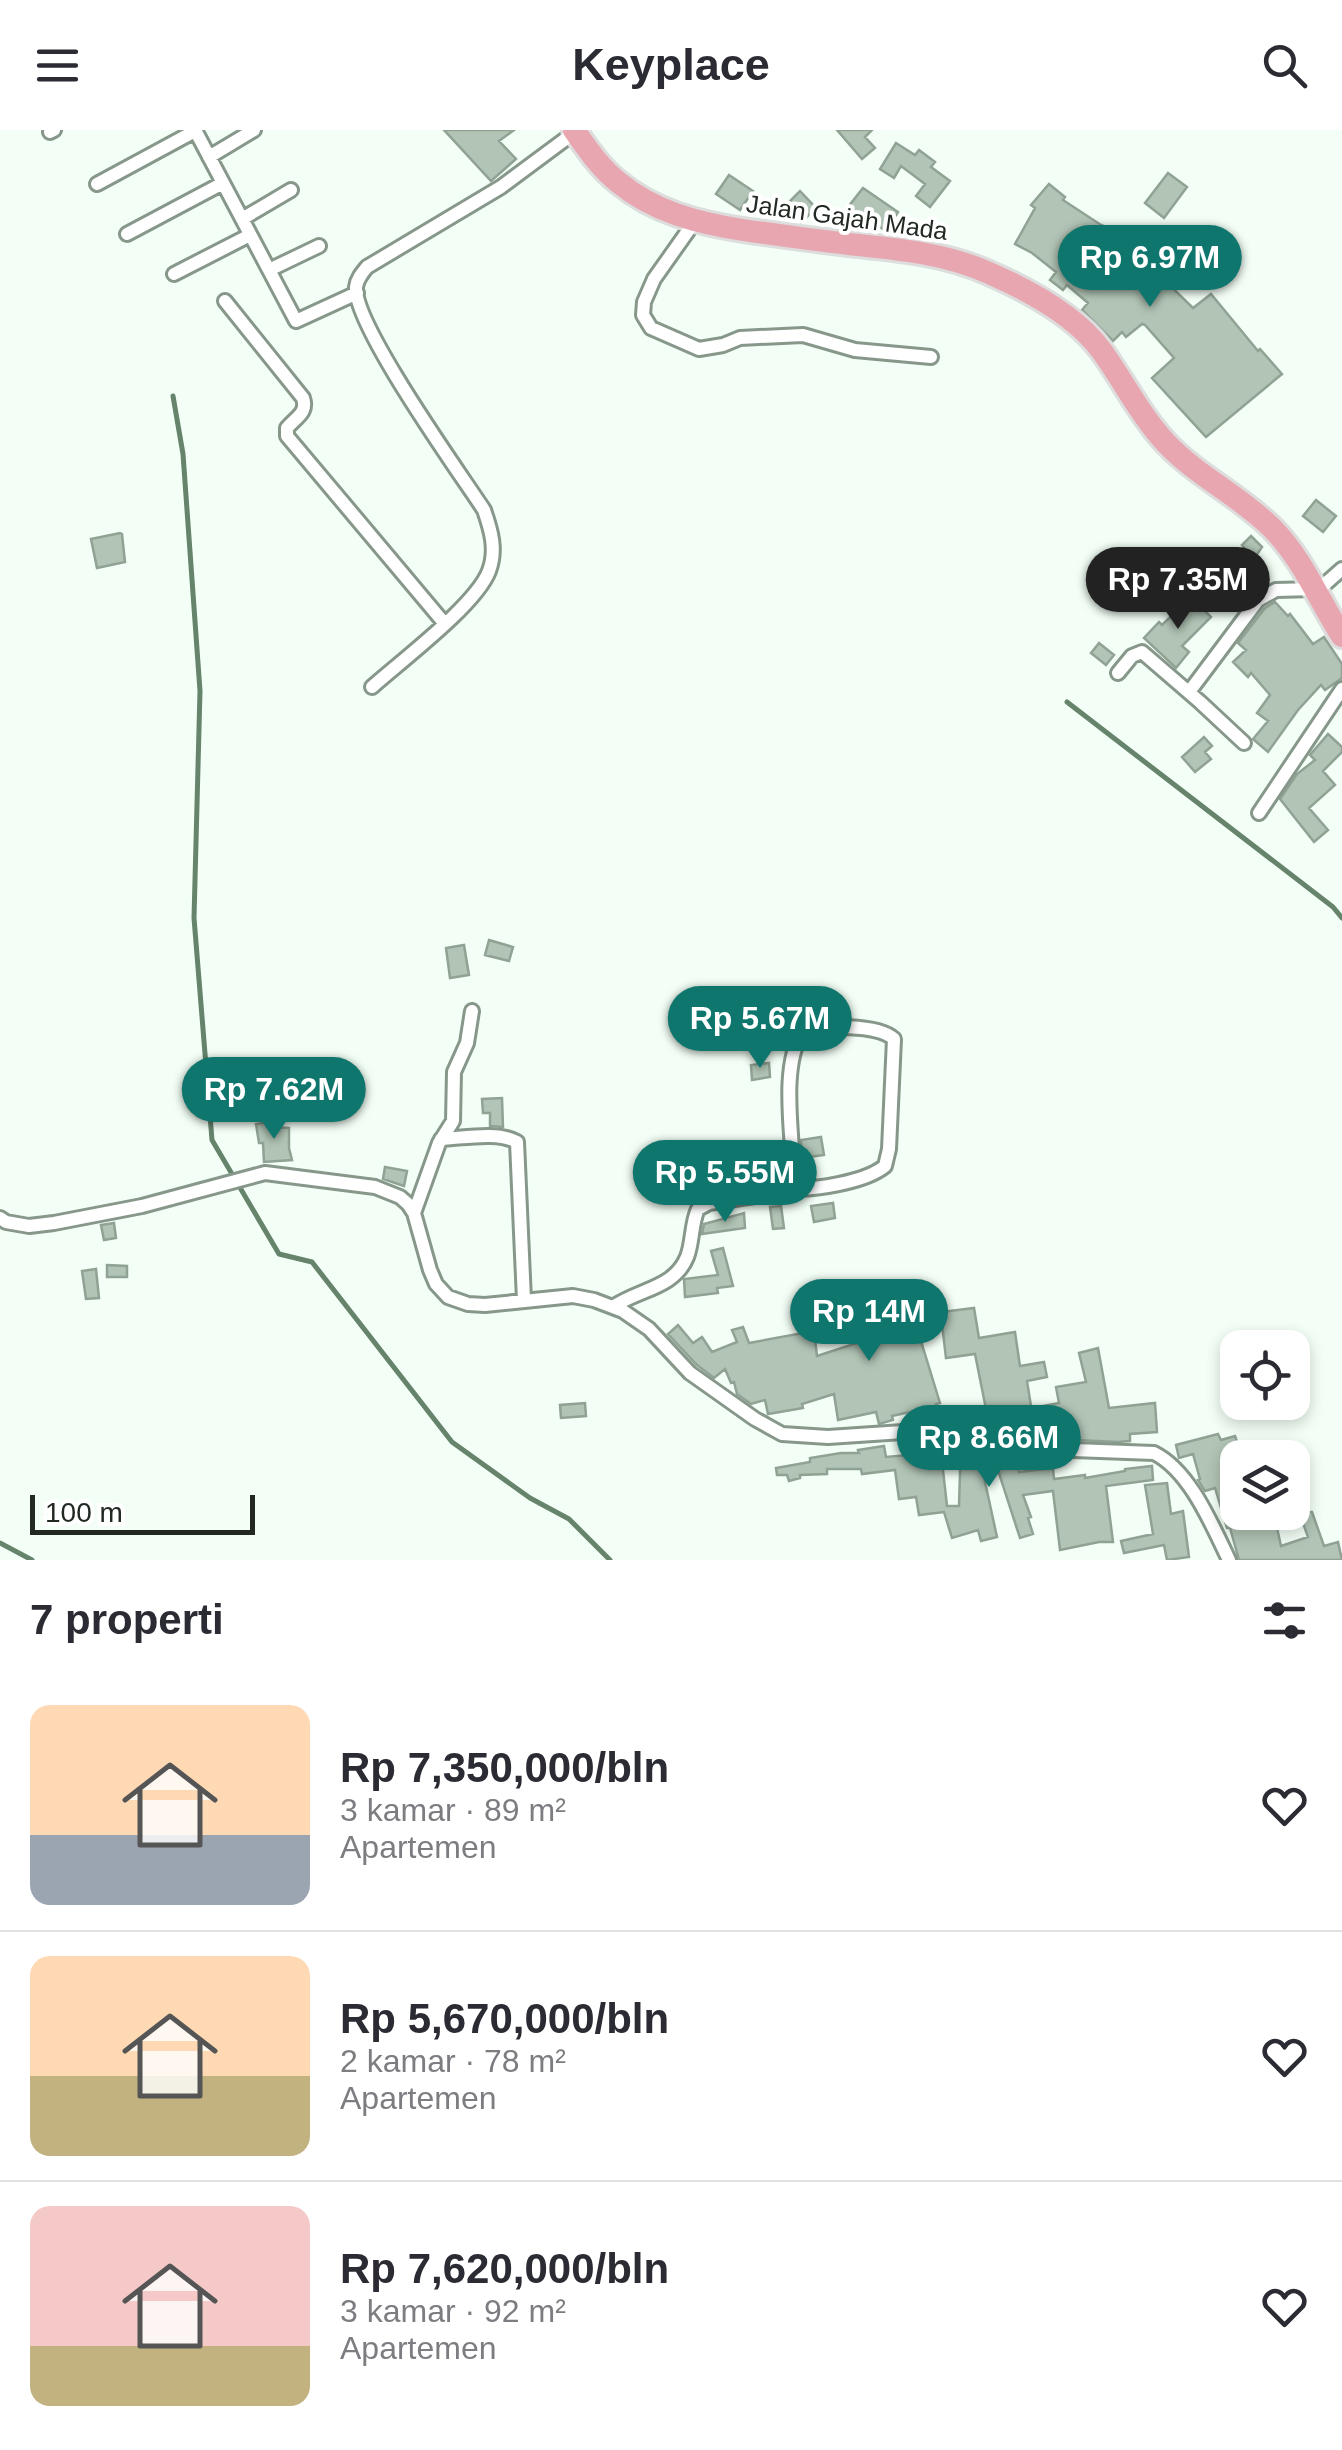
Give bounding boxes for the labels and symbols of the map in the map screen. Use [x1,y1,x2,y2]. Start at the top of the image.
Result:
street label: Jalan Gajah Mada [745,189,950,245]
pin: Rp 6.97M [1047,225,1253,310]
pin: Rp 7.35M [1075,547,1281,632]
pin: Rp 5.67M [657,986,863,1071]
pin: Rp 7.62M [171,1057,377,1142]
pin: Rp 5.55M [622,1140,828,1225]
pin: Rp 14M [788,1279,950,1364]
pin: Rp 8.66M [886,1405,1092,1490]
scale bar [30,1490,255,1534]

